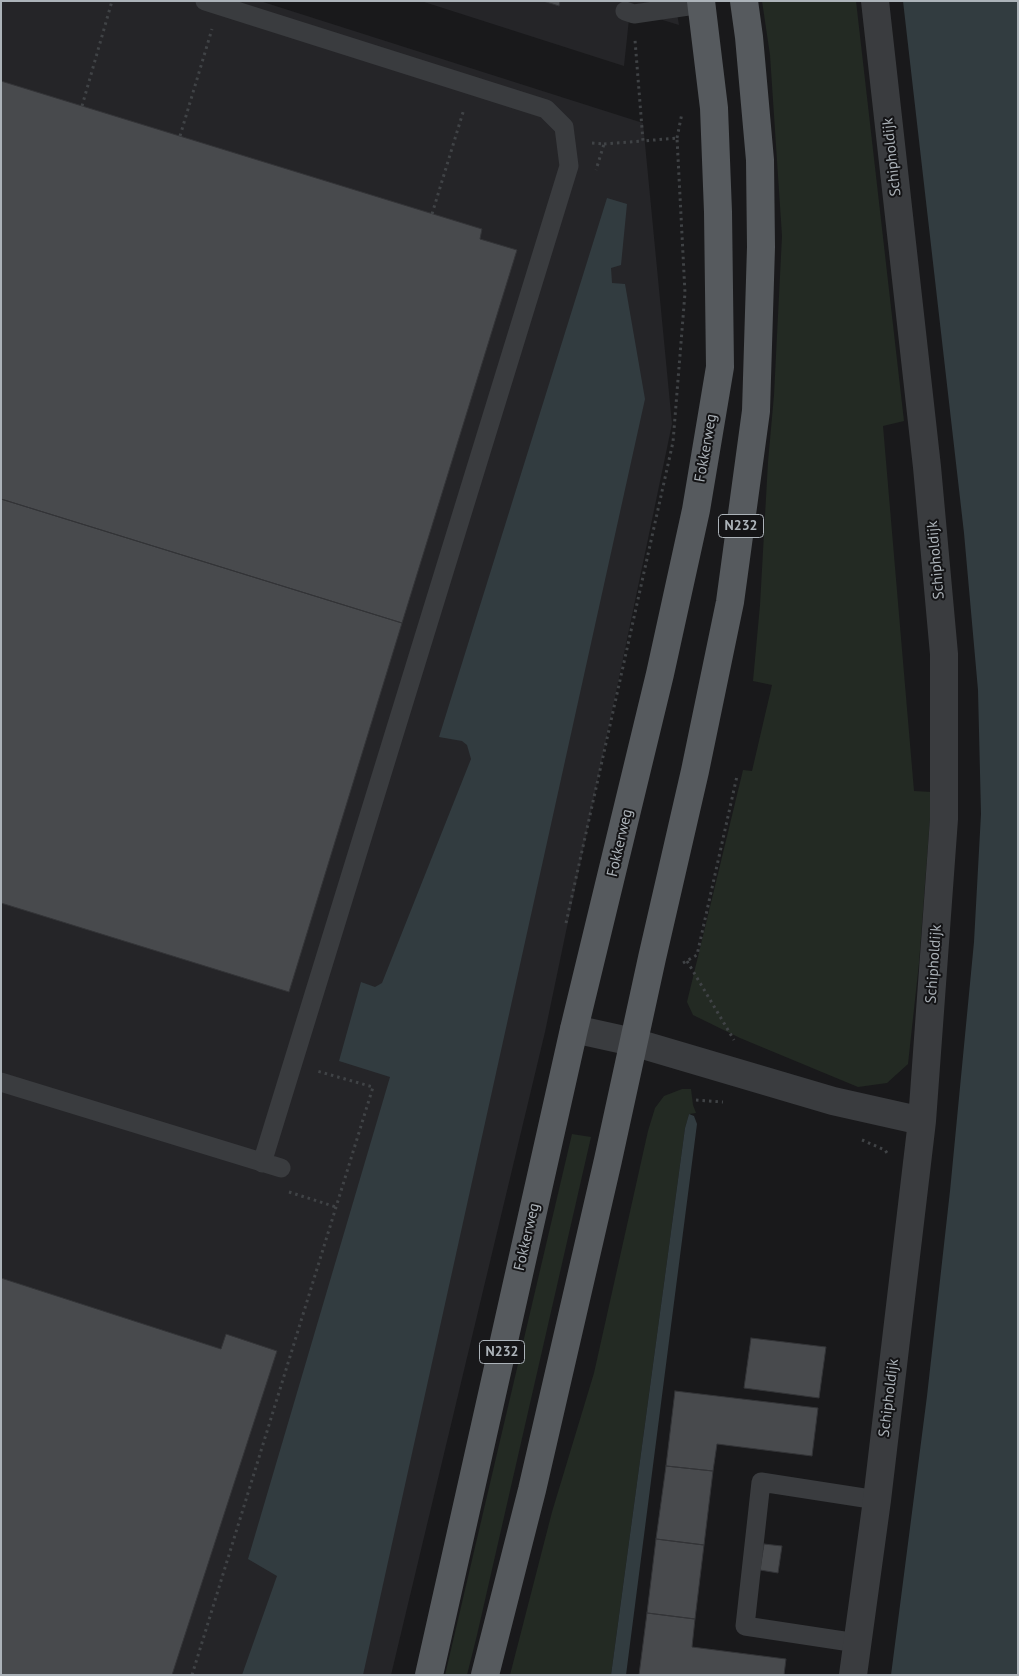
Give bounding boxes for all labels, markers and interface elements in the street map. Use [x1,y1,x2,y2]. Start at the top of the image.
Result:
street label: Schipholdijk [879,117,905,197]
street label: Fokkerweg [691,412,721,484]
road number: N232 [718,514,764,538]
street label: Schipholdijk [924,520,948,600]
street label: Fokkerweg [603,807,637,879]
street label: Schipholdijk [922,924,946,1004]
street label: Fokkerweg [510,1201,544,1273]
road number: N232 [480,1340,524,1364]
street label: Schipholdijk [875,1358,903,1438]

